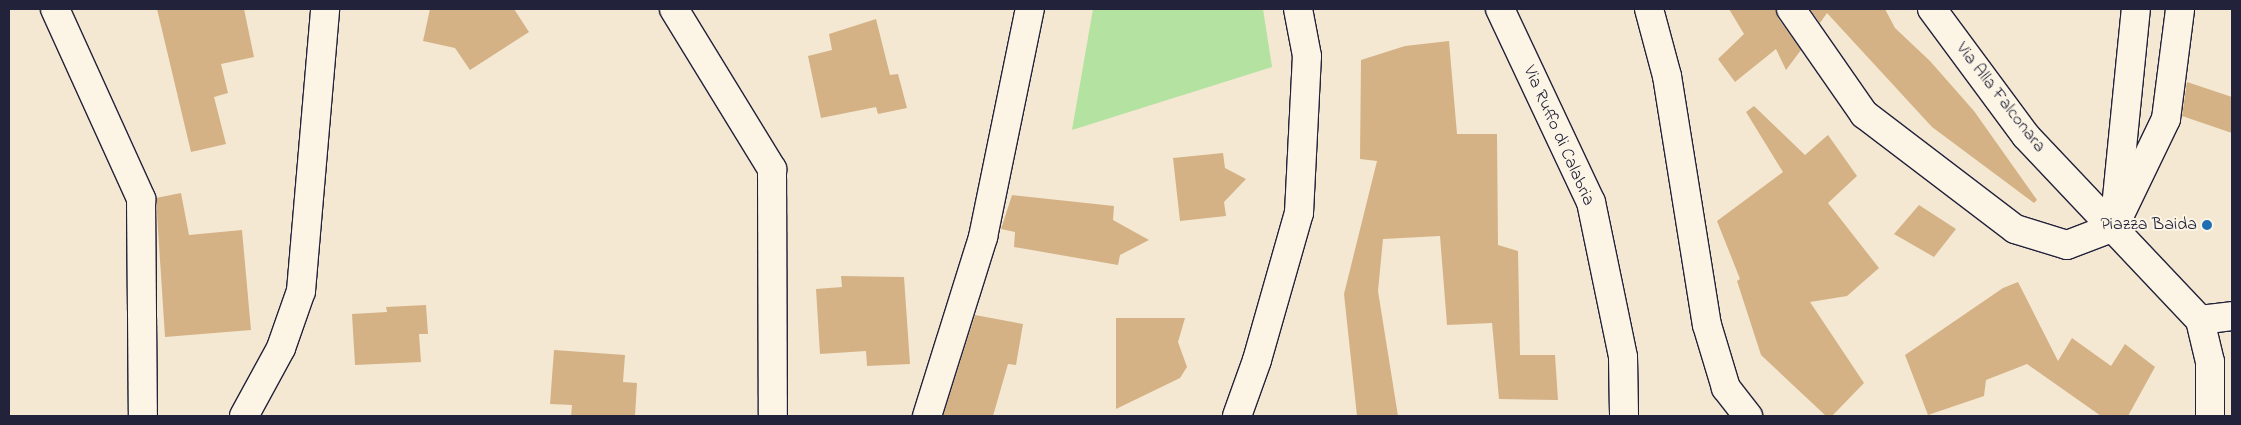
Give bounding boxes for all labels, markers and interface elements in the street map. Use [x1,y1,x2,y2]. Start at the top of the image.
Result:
street label: Via Alla Falconara [1950,39,2050,157]
street label: Via Ruffo di Calabria [1517,63,1599,209]
place label: Piazza Baida [2100,214,2197,236]
marker: Piazza Baida [2201,219,2213,231]

